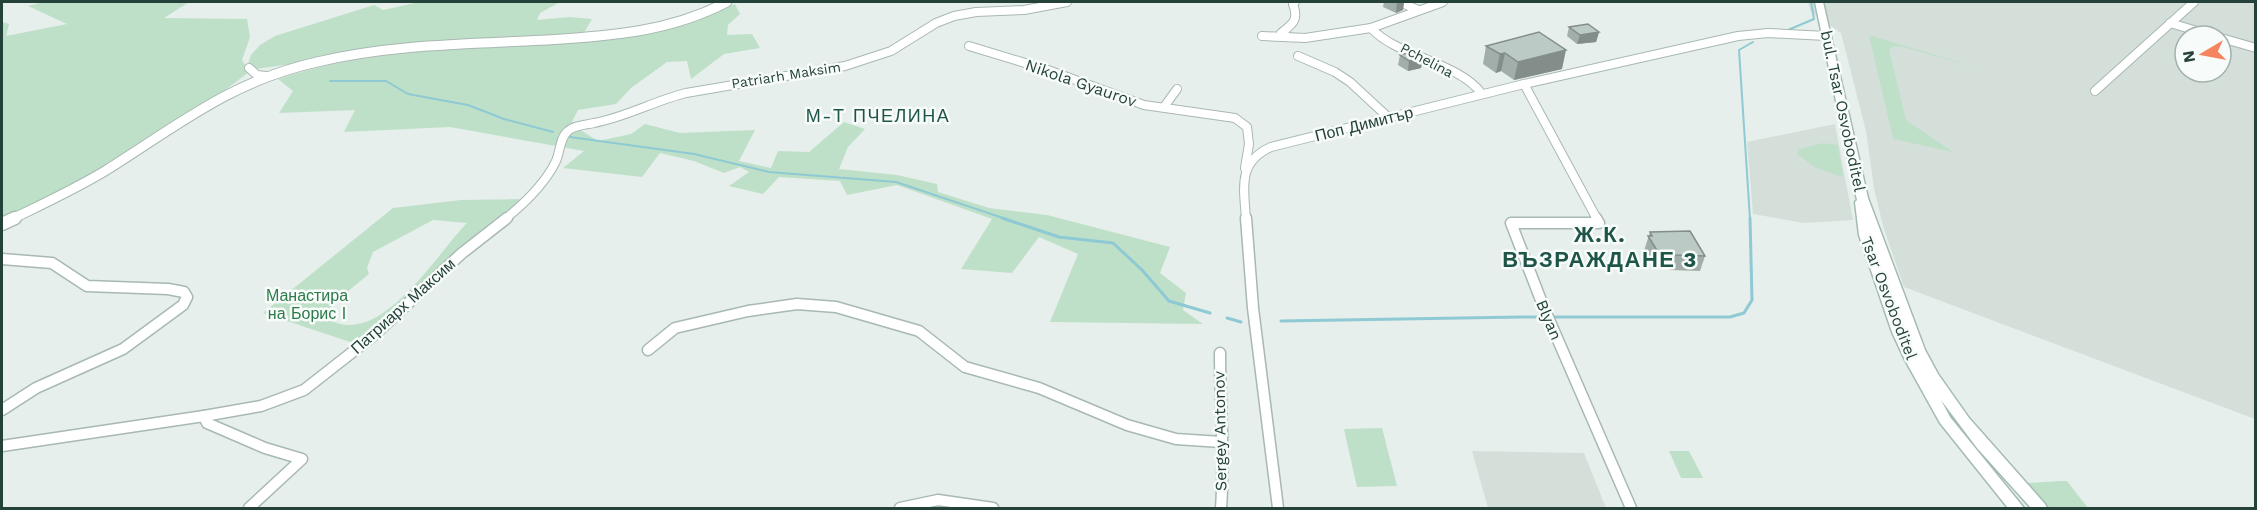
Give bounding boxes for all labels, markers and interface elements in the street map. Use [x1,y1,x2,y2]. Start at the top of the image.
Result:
north arrow [2173,24,2233,84]
street label: bul. Tsar Osvoboditel [1817,29,1869,193]
street label: Pchelina [1398,39,1456,81]
text: N [2178,49,2199,64]
street label: Nikola Gyaurov [1023,55,1140,111]
street label: Patriarh Maksim [730,58,842,92]
street label: Поп Димитър [1313,103,1415,145]
district label: М-Т ПЧЕЛИНА [806,105,950,126]
district label: Ж.К. ВЪЗРАЖДАНЕ 3 [1502,222,1698,272]
street label: Tsar Osvoboditel [1857,234,1921,362]
street label: Патриарх Максим [347,254,459,358]
park label: Манастира на Борис І [266,286,348,323]
street label: Blyan [1532,297,1566,343]
street label: Sergey Antonov [1209,370,1231,491]

